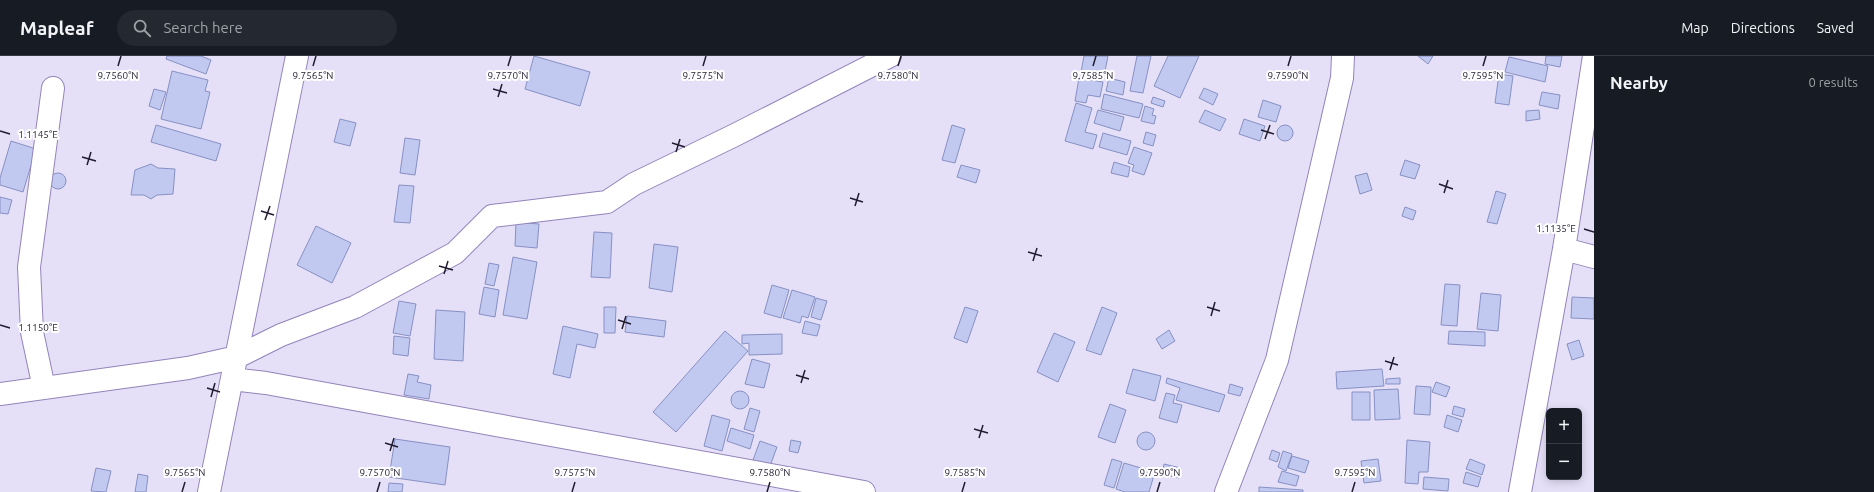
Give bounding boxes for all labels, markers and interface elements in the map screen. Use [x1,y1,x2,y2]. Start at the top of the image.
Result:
search box [117,10,397,46]
text: Mapleaf [20,17,93,39]
icon: search [131,17,153,39]
text: Search here [163,19,243,36]
text: Map [1681,20,1709,36]
text: Directions [1731,20,1795,36]
text: Saved [1817,20,1854,36]
text: 9.7560°N [97,70,139,81]
text: 9.7565°N [292,70,334,81]
text: 9.7570°N [487,70,529,81]
text: 9.7575°N [682,70,724,81]
text: 9.7580°N [877,70,919,81]
text: 9.7585°N [1072,70,1114,81]
text: 9.7590°N [1267,70,1309,81]
text: 9.7595°N [1462,70,1504,81]
text: Nearby [1610,73,1668,92]
text: 0 results [1808,75,1858,89]
text: 1.1145°E [18,129,58,140]
text: 1.1135°E [1536,223,1576,234]
text: 1.1150°E [18,322,58,333]
map controls [1546,408,1582,480]
button: + [1546,408,1582,444]
button: − [1546,444,1582,480]
text: 9.7565°N [164,467,206,478]
text: 9.7570°N [359,467,401,478]
text: 9.7575°N [554,467,596,478]
text: 9.7580°N [749,467,791,478]
text: 9.7585°N [944,467,986,478]
text: 9.7590°N [1139,467,1181,478]
text: 9.7595°N [1334,467,1376,478]

